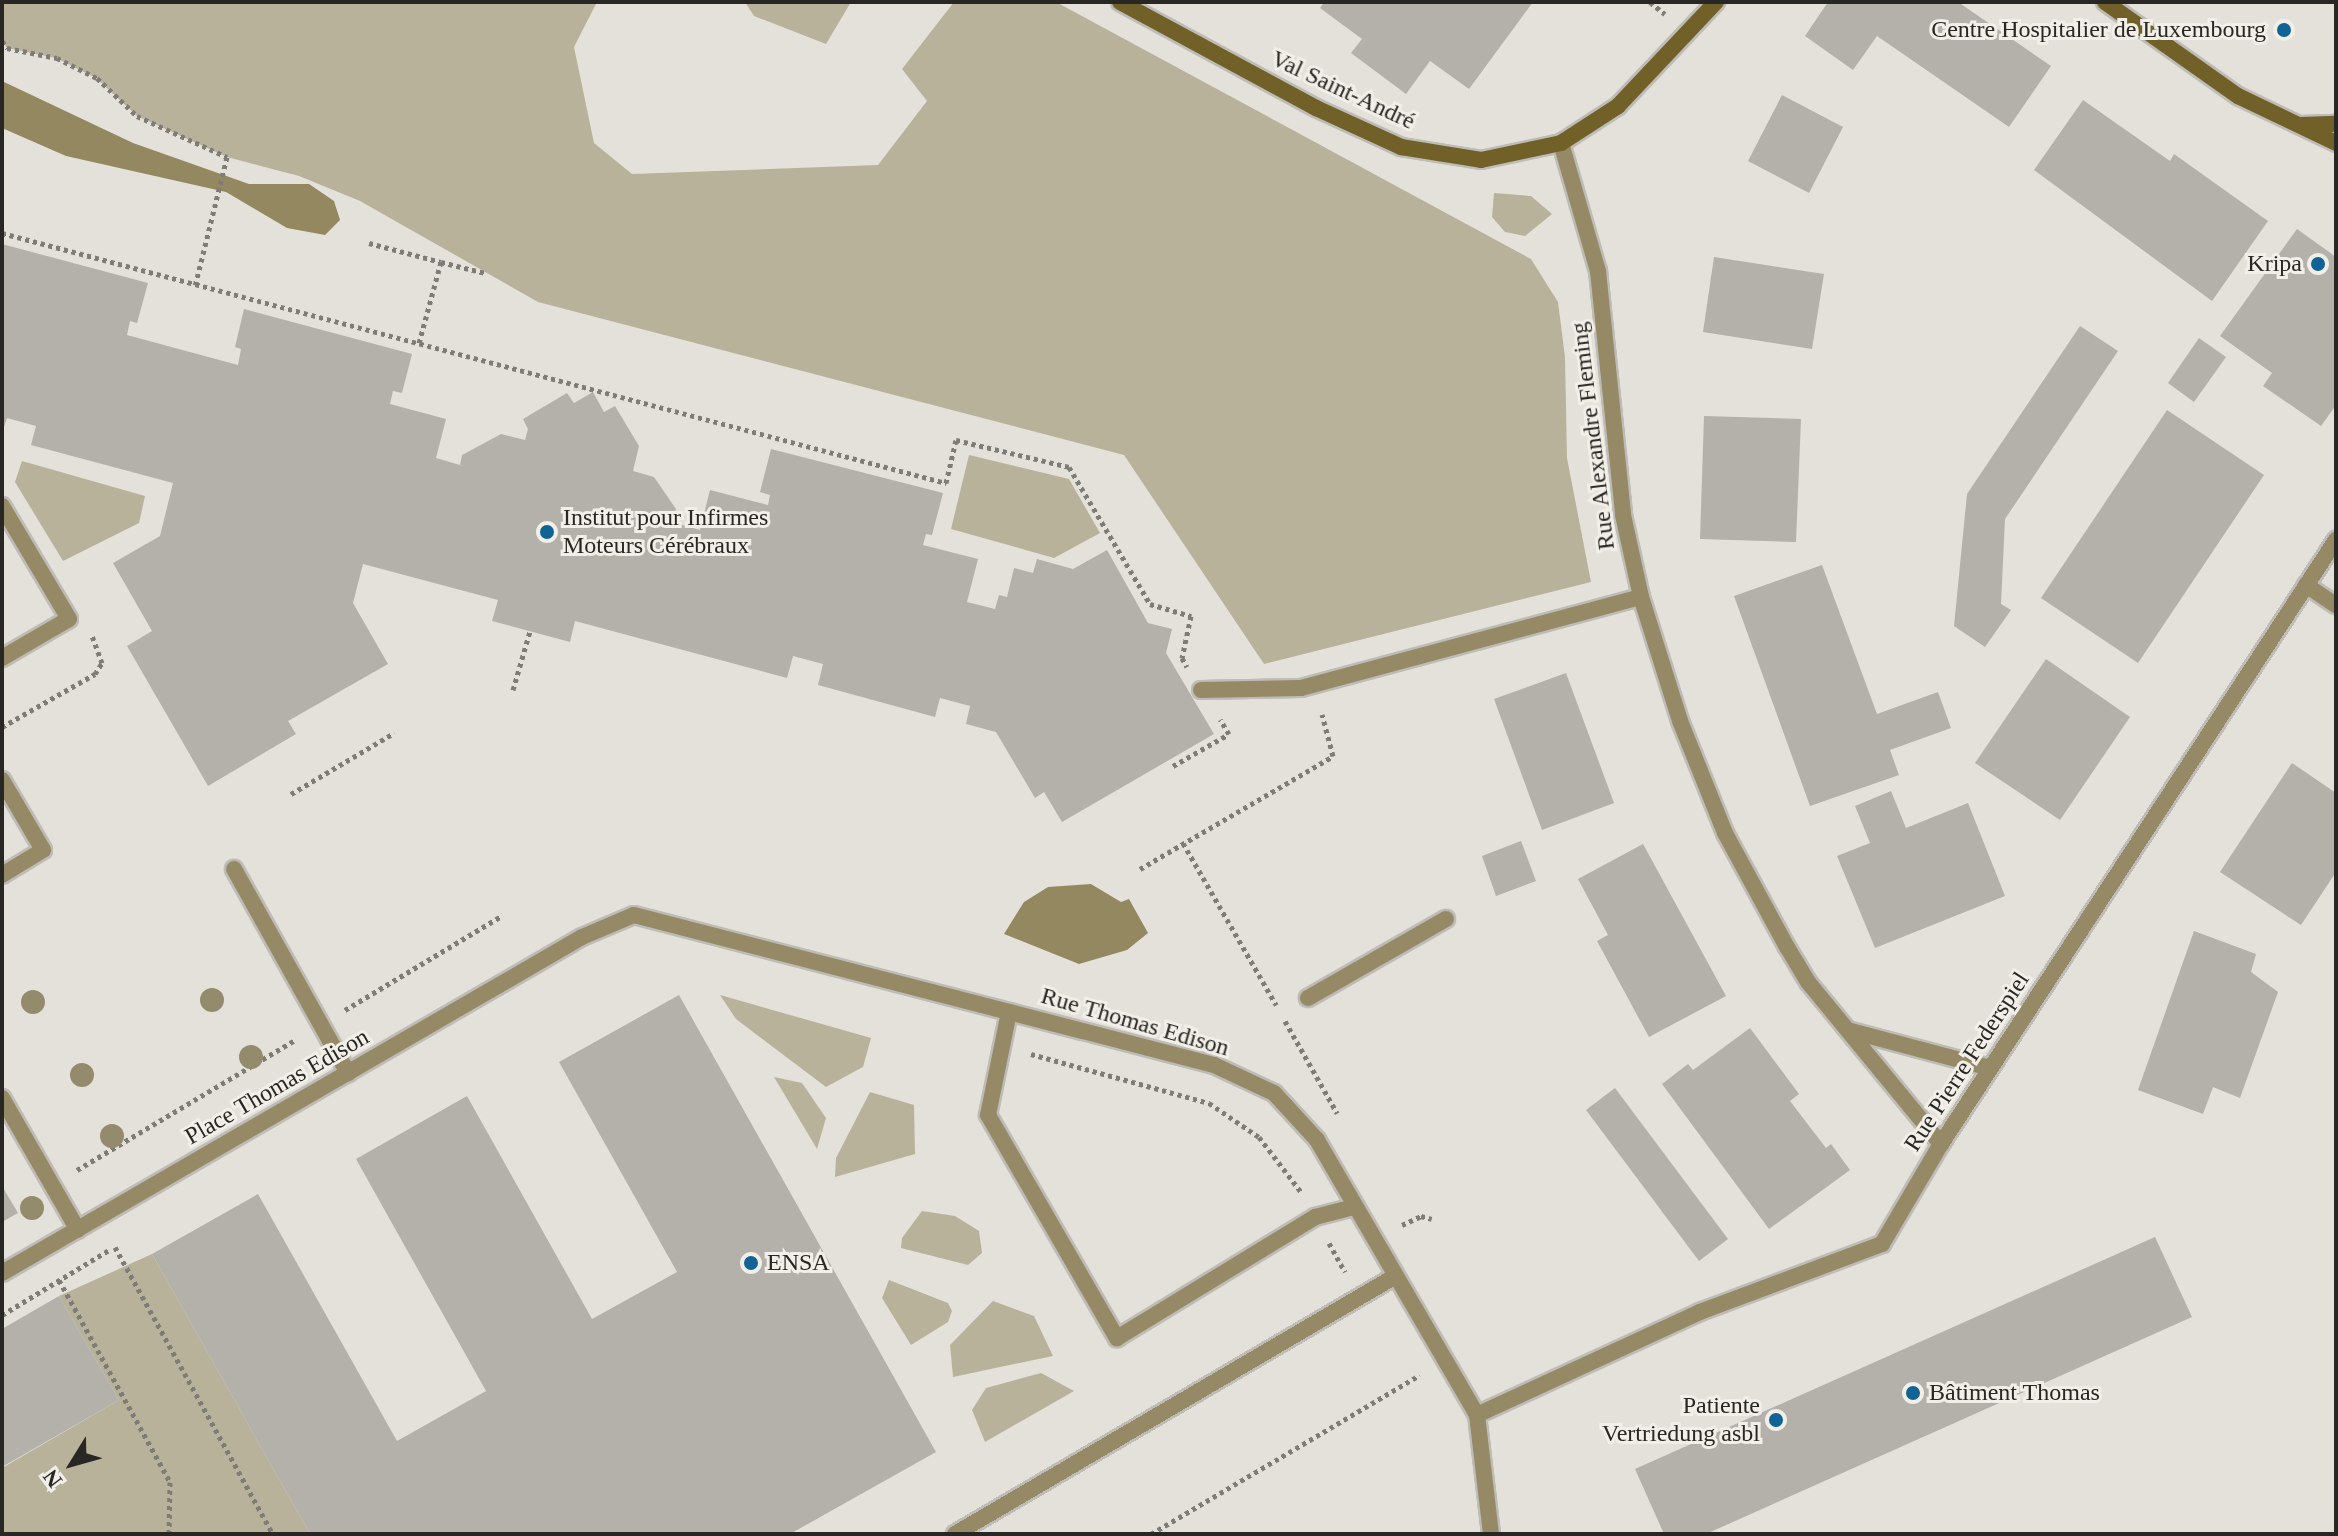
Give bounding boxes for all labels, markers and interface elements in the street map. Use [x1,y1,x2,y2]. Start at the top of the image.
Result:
place label: Centre Hospitalier de Luxembourg [1931,16,2266,44]
marker: Centre Hospitalier de Luxembourg [2273,19,2295,41]
street label: Val Saint-André [1267,44,1419,136]
place label: Kripa [2247,250,2302,278]
marker: Kripa [2309,255,2327,273]
street label: Rue Alexandre Fleming [1565,320,1621,552]
place label: Institut pour Infirmes Moteurs Cérébraux [563,504,768,560]
marker: Institut pour Infirmes Moteurs Cérébraux [538,523,556,541]
street label: Rue Pierre Federspiel [1898,967,2036,1157]
street label: Rue Thomas Edison [1037,981,1233,1063]
street label: Place Thomas Edison [180,1023,374,1151]
place label: ENSA [767,1249,830,1277]
marker: ENSA [742,1254,760,1272]
place label: Bâtiment Thomas [1929,1379,2100,1407]
marker: Bâtiment Thomas [1904,1384,1922,1402]
place label: Patiente Vertriedung asbl [1602,1392,1760,1448]
marker: Patiente Vertriedung asbl [1767,1411,1785,1429]
north arrow [32,1424,112,1504]
text: N [38,1465,67,1493]

